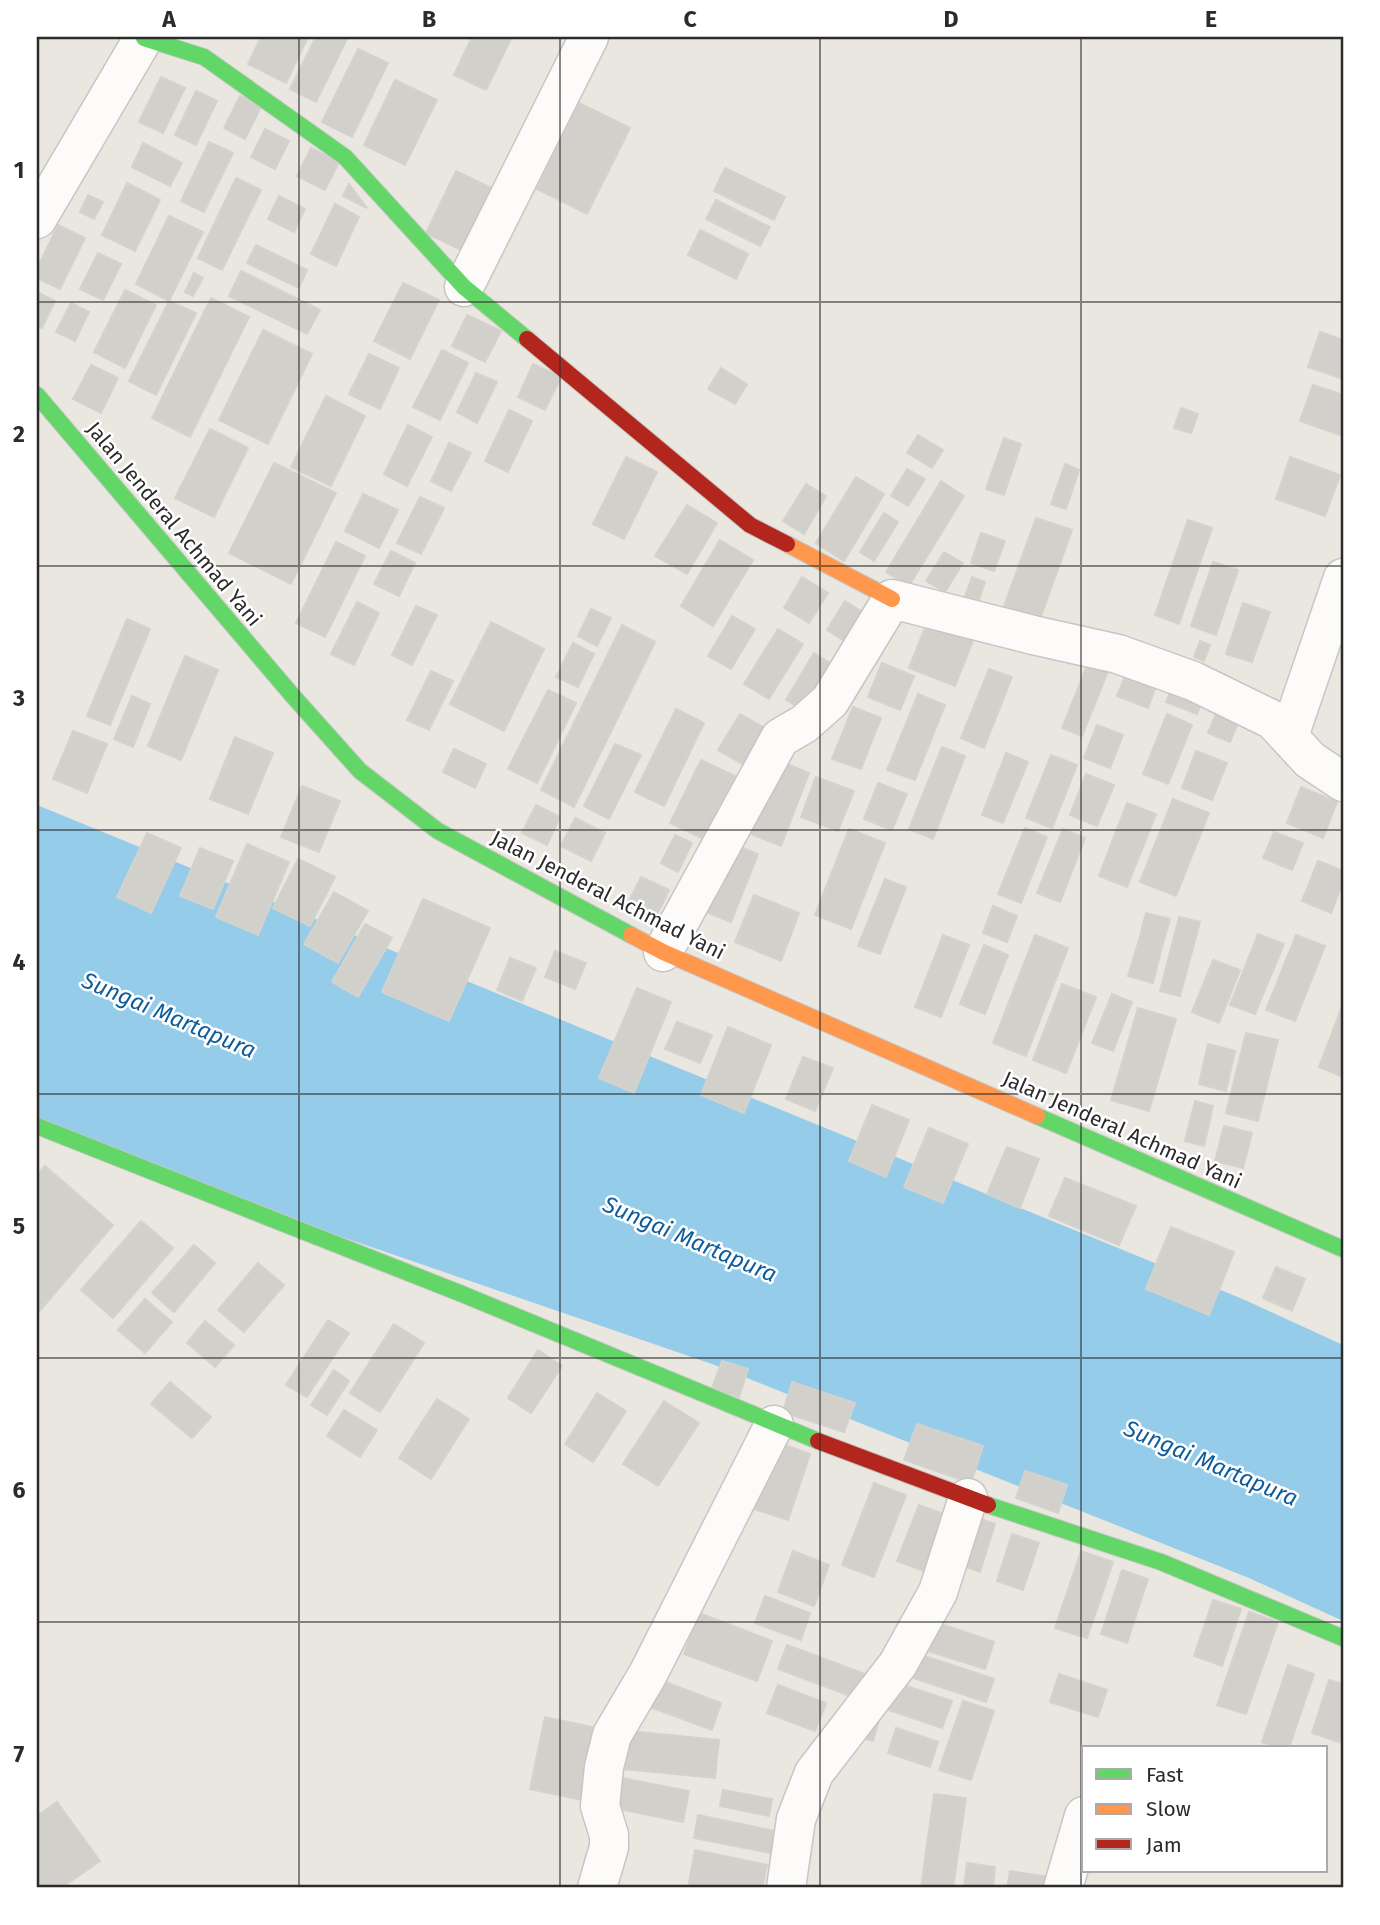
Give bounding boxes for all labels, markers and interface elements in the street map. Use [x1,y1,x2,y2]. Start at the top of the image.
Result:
text: A [161,5,176,33]
text: B [422,5,436,33]
text: C [683,5,697,33]
text: D [944,5,959,33]
text: E [1205,5,1217,33]
text: 1 [14,156,24,184]
street label: Jalan Jenderal Achmad Yani [81,416,267,632]
text: 2 [13,420,25,448]
text: 3 [12,684,25,712]
street label: Jalan Jenderal Achmad Yani [487,825,729,965]
text: 4 [13,948,26,976]
water label: Sungai Martapura [77,965,260,1064]
street label: Jalan Jenderal Achmad Yani [998,1065,1246,1195]
water label: Sungai Martapura [598,1189,781,1288]
text: 5 [13,1212,25,1240]
water label: Sungai Martapura [1119,1413,1302,1512]
text: 6 [13,1476,26,1504]
text: 7 [14,1740,25,1768]
legend [1082,1746,1328,1872]
text: Fast [1146,1762,1184,1788]
text: Slow [1146,1796,1191,1822]
text: Jam [1146,1832,1182,1858]

